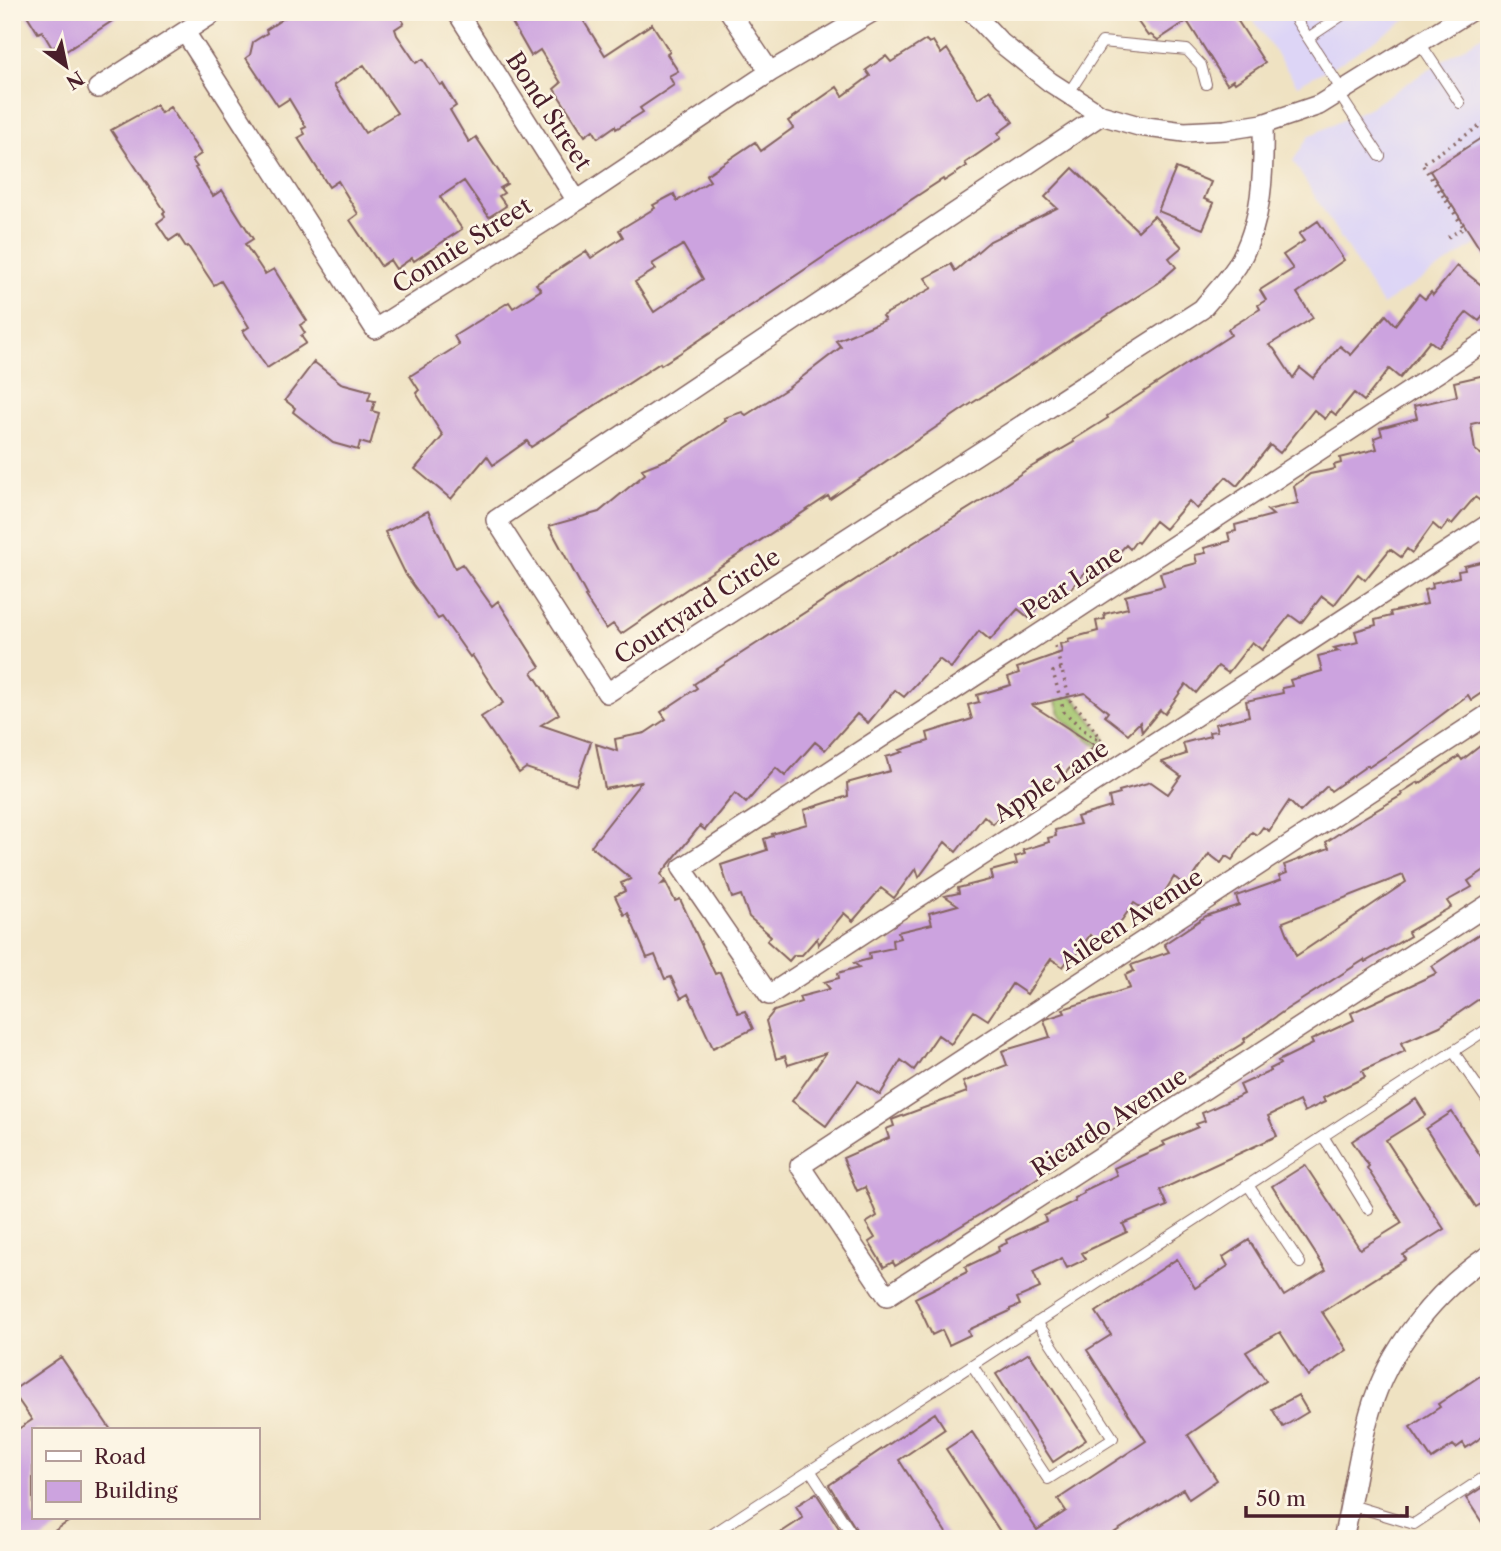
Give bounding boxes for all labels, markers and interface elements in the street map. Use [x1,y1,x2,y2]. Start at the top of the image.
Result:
north arrow [32,32,102,102]
street label: Bond Street [500,46,598,176]
text: N [62,66,88,94]
street label: Connie Street [387,190,537,299]
street label: Pear Lane [1016,539,1128,625]
street label: Courtyard Circle [609,542,785,670]
street label: Apple Lane [987,733,1114,829]
street label: Aileen Avenue [1053,862,1208,977]
street label: Ricardo Avenue [1026,1061,1192,1183]
legend [32,1428,259,1520]
text: Road [94,1444,146,1469]
scale bar [1246,1474,1406,1518]
text: Building [94,1478,179,1503]
text: 50 m [1256,1486,1306,1511]

